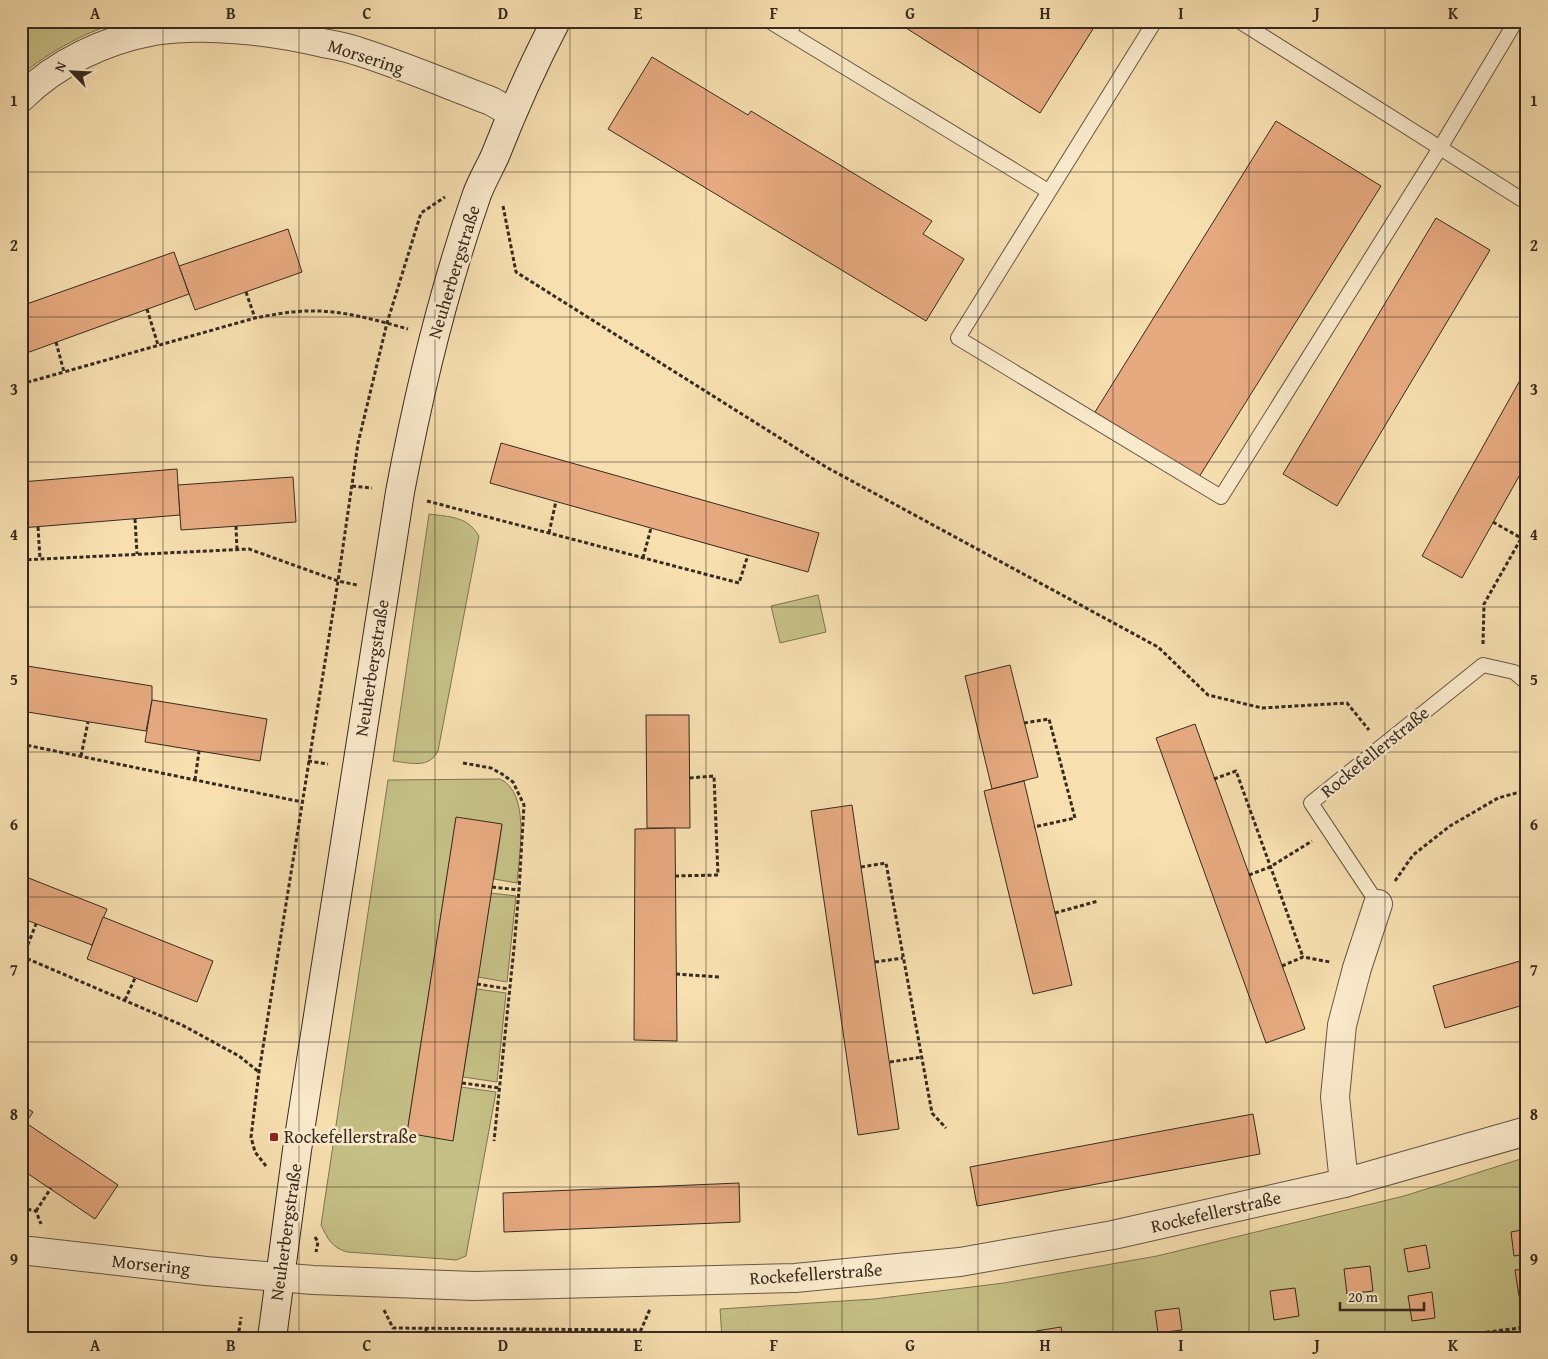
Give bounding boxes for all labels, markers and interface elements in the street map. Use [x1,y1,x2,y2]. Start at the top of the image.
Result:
text: A [90,1,101,25]
text: B [226,1,236,25]
text: C [362,1,372,25]
text: D [498,1,508,25]
text: E [634,1,643,25]
text: F [770,1,778,25]
text: G [905,1,915,25]
text: H [1039,1,1051,25]
text: I [1178,1,1184,25]
text: J [1311,1,1320,25]
text: K [1448,1,1459,25]
street label: Morsering [325,32,408,82]
north arrow [48,48,98,98]
text: N [49,58,71,75]
text: 1 [10,88,18,112]
text: 1 [1530,88,1538,112]
street label: Neuherbergstraße [420,202,487,342]
text: 2 [10,233,18,257]
text: 2 [1530,233,1538,257]
text: 3 [10,377,18,401]
text: 3 [1530,377,1538,401]
text: 4 [10,522,18,546]
text: 4 [1530,522,1538,546]
street label: Neuherbergstraße [347,597,396,738]
text: 5 [10,667,18,691]
text: 5 [1530,667,1538,691]
street label: Rockefellerstraße [1315,699,1435,804]
text: 6 [10,812,18,836]
text: 6 [1530,812,1538,836]
text: 7 [10,957,18,981]
text: 7 [1530,957,1538,981]
text: 8 [10,1102,18,1126]
text: 8 [1530,1102,1538,1126]
place label: Rockefellerstraße [284,1123,417,1150]
marker: Rockefellerstraße [268,1131,280,1143]
street label: Neuherbergstraße [263,1162,308,1302]
street label: Rockefellerstraße [1148,1183,1284,1240]
text: 9 [10,1247,18,1271]
street label: Morsering [111,1247,192,1282]
text: 9 [1530,1247,1538,1271]
street label: Rockefellerstraße [749,1255,883,1292]
scale bar [1340,1279,1424,1311]
text: 20 m [1348,1286,1379,1307]
text: A [90,1333,101,1357]
text: B [226,1333,236,1357]
text: C [362,1333,372,1357]
text: D [498,1333,508,1357]
text: E [634,1333,643,1357]
text: F [770,1333,778,1357]
text: G [905,1333,915,1357]
text: H [1039,1333,1051,1357]
text: I [1178,1333,1184,1357]
text: J [1311,1333,1320,1357]
text: K [1448,1333,1459,1357]

